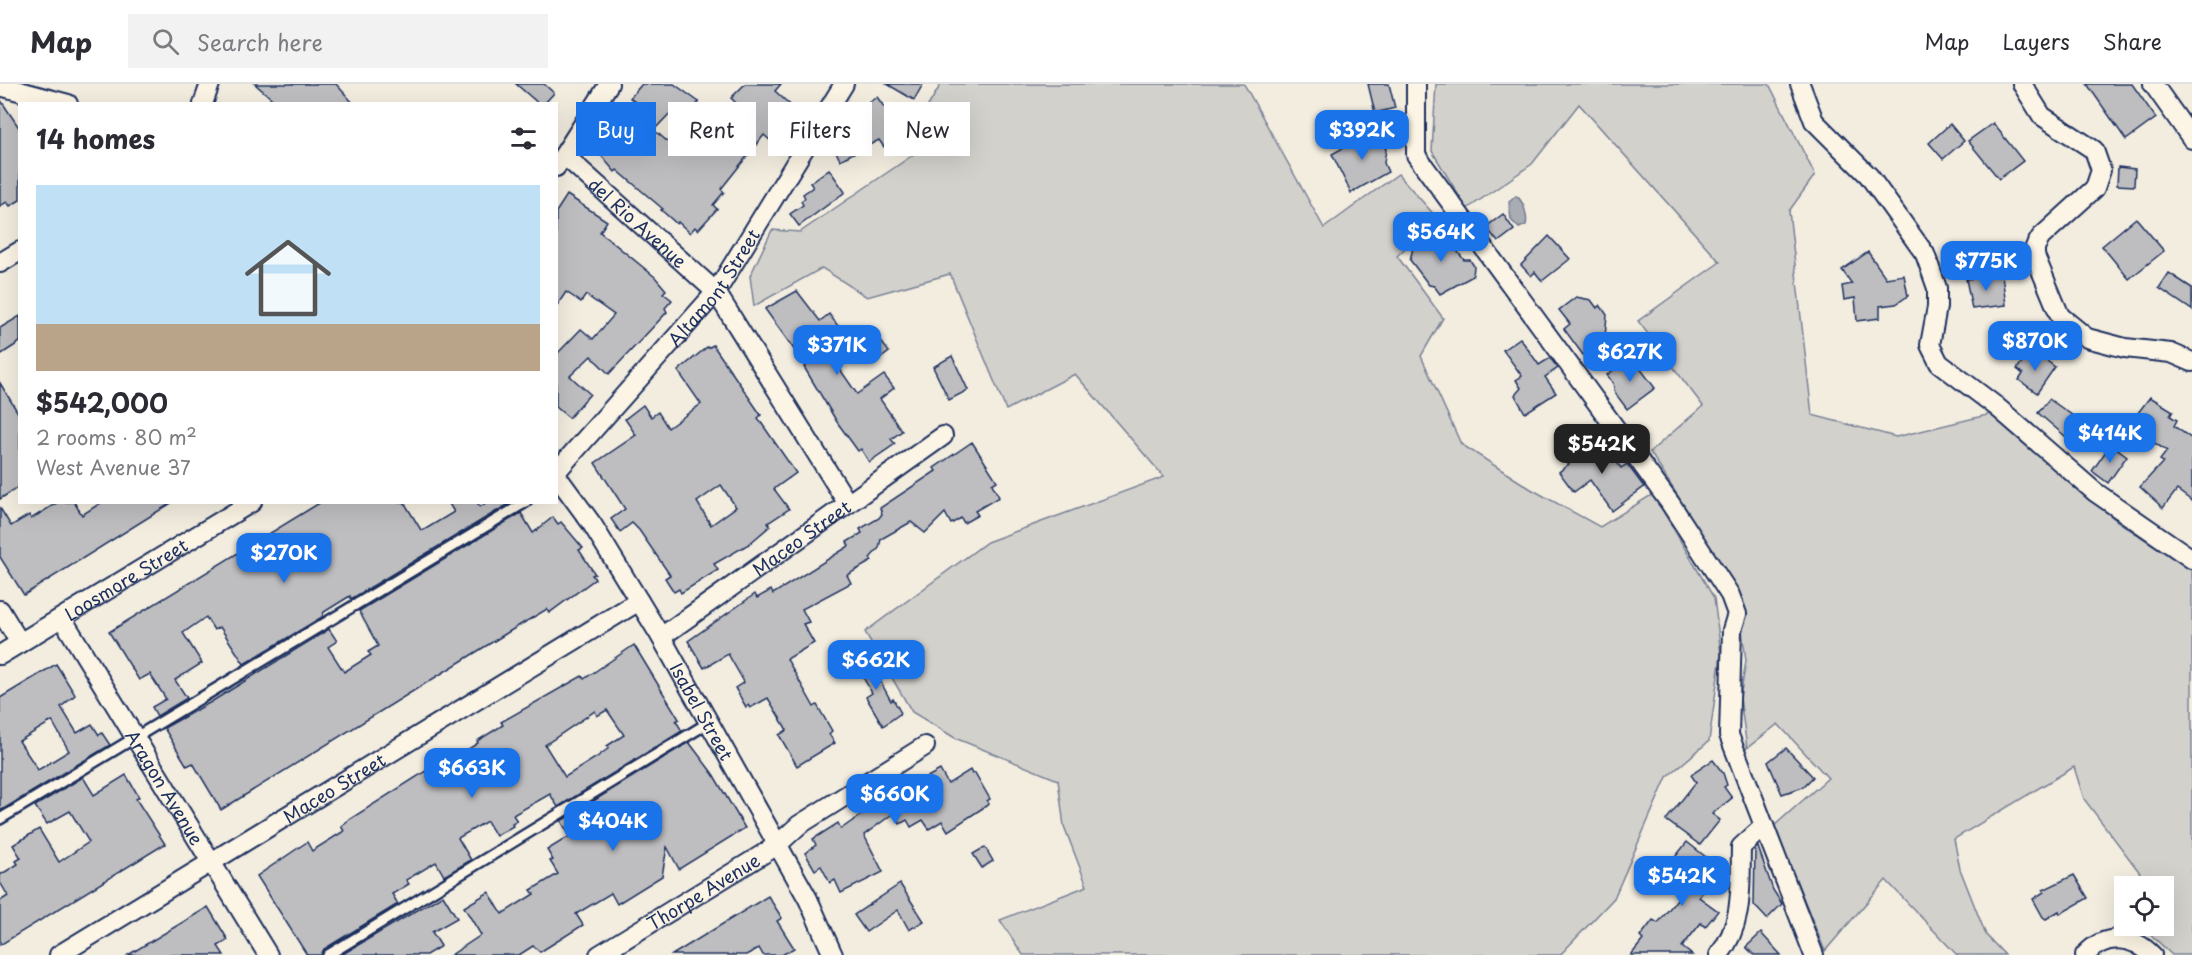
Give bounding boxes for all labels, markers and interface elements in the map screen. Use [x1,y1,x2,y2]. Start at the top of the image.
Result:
search box [128,14,548,68]
text: Map [30,20,92,63]
icon: search [149,25,182,58]
text: Search here [197,25,323,58]
text: Map [1925,25,1969,57]
text: Layers [2002,25,2070,57]
text: Share [2103,25,2162,57]
chip: Buy [576,102,656,156]
chip: Rent [668,102,756,156]
chip: Filters [768,102,872,156]
chip: New [884,102,970,156]
pin: $392K [1320,110,1404,161]
text: $392K [1329,114,1395,144]
text: 14 homes [36,119,155,158]
icon: filters [507,122,540,155]
street label: del Rio Avenue [583,170,694,274]
pin: $564K [1399,212,1483,263]
text: $564K [1407,216,1475,246]
street label: Altamont Street [661,223,765,352]
icon: home [234,224,342,332]
pin: $775K [1944,241,2028,292]
text: $775K [1955,245,2017,275]
pin: $870K [1993,321,2077,372]
pin: $371K [795,325,879,376]
text: $870K [2002,325,2068,355]
text: $371K [807,329,867,359]
pin: $627K [1588,332,1672,383]
text: $627K [1597,336,1663,366]
text: $542,000 [36,383,168,422]
pin: $414K [2068,413,2152,464]
text: $414K [2078,417,2142,447]
text: 2 rooms · 80 m² [36,422,197,452]
pin: $542K [1560,424,1644,475]
text: $542K [1568,428,1636,458]
text: West Avenue 37 [36,452,191,482]
street label: Maceo Street [746,493,856,582]
street label: Loosmore Street [59,531,193,627]
pin: $270K [242,533,326,584]
text: $270K [250,537,318,567]
pin: $662K [834,640,918,691]
text: $662K [842,644,910,674]
street label: Isabel Street [664,657,741,765]
street label: Aragon Avenue [120,724,211,850]
street label: Maceo Street [277,746,390,829]
pin: $663K [430,748,514,799]
text: $663K [438,752,506,782]
pin: $660K [853,774,937,825]
text: $660K [860,778,930,808]
pin: $404K [571,801,655,852]
text: $404K [578,805,648,835]
street label: Thorpe Avenue [641,846,765,936]
pin: $542K [1640,856,1724,907]
text: $542K [1648,860,1716,890]
map controls [2114,876,2174,936]
button: locate [2114,876,2174,936]

